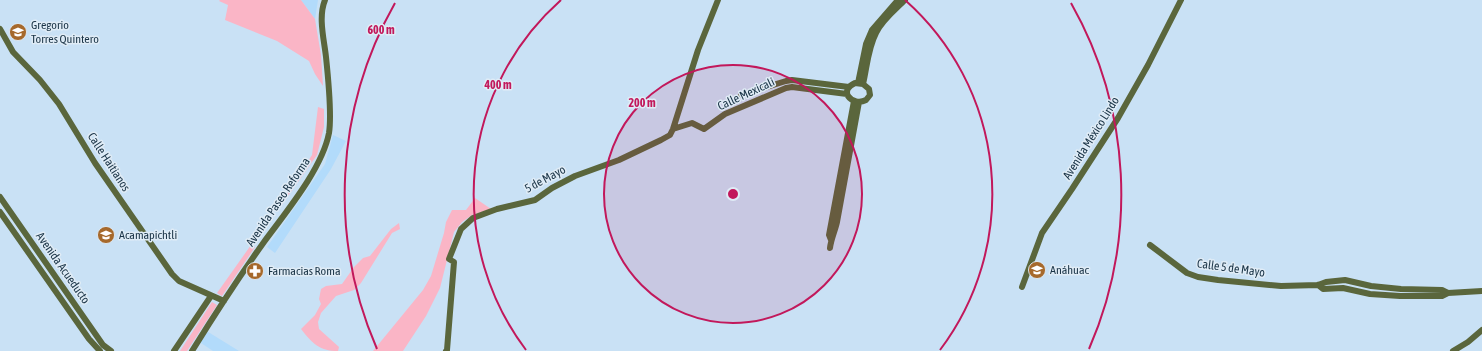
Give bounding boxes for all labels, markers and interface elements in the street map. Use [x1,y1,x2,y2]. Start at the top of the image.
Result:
place label: Gregorio Torres Quintero [31,18,99,46]
school or university icon: Gregorio Torres Quintero [8,22,28,42]
text: 600 m [367,23,395,37]
street label: Calle Mexicali [715,75,777,113]
text: 400 m [483,78,512,92]
street label: Avenida México Lindo [1060,94,1122,182]
text: 200 m [628,96,656,110]
street label: Calle Haitianos [85,130,133,194]
street label: Avenida Paseo Reforma [243,155,313,249]
street label: 5 de Mayo [522,162,568,196]
centre of rings [726,187,740,201]
school or university icon: Acamapichtli [96,225,116,245]
place label: Acamapichtli [119,228,177,242]
street label: Avenida Acueducto [33,230,93,307]
street label: Calle 5 de Mayo [1196,256,1266,280]
school or university icon: Anáhuac [1027,260,1047,280]
pharmacy icon: Farmacias Roma [245,261,265,281]
place label: Anáhuac [1050,263,1089,277]
place label: Farmacias Roma [268,264,340,278]

